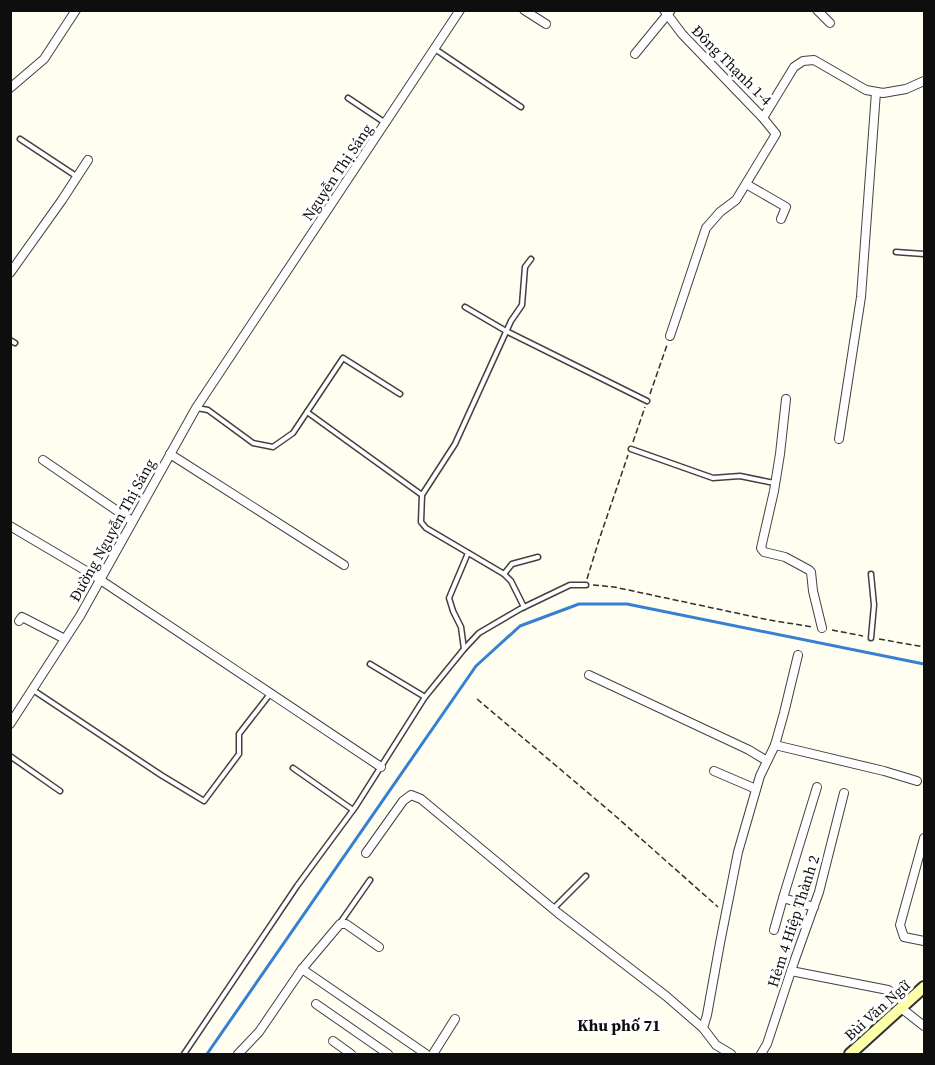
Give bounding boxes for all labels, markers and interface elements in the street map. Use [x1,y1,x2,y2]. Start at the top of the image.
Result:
street label: Đông Thạnh 1-4 [687,20,777,110]
street label: Nguyễn Thị Sáng [297,119,377,224]
street label: Đường Nguyễn Thị Sáng [64,455,160,605]
street label: Hẻm 4 Hiệp Thành 2 [762,852,824,990]
street label: Bùi Văn Ngữ [840,975,915,1045]
district label: Khu phố 71 [577,1014,661,1036]

